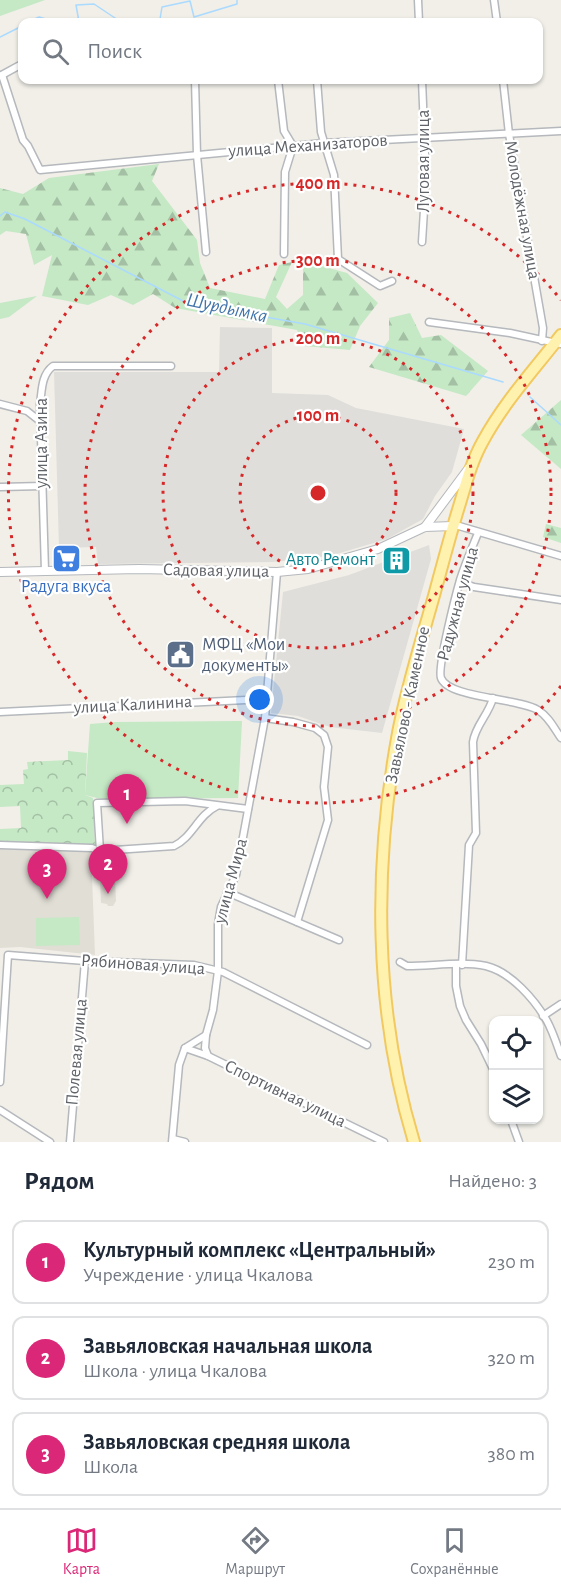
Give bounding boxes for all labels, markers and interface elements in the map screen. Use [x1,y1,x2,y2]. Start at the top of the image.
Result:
search box [18,18,543,84]
icon: search [39,35,72,68]
text: Поиск [87,40,142,62]
street label: Луговая улица [415,110,433,212]
street label: улица Механизаторов [227,131,388,161]
street label: Молодёжная улица [501,139,543,281]
text: 400 m [295,175,341,193]
text: 300 m [296,252,340,270]
water label: Шурдымка [185,290,269,326]
text: 200 m [296,330,340,348]
street label: улица Азина [33,398,51,489]
text: 100 m [297,407,339,425]
centre of rings [308,483,328,503]
supermarket icon: Радуга вкуса [50,542,82,574]
building icon: Авто Ремонт [380,544,412,576]
street label: Радужная улица [434,545,482,663]
place label: Авто Ремонт [286,551,376,569]
street label: Садовая улица [163,561,269,581]
place label: Радуга вкуса [21,578,111,596]
street label: Завьялово - Каменное [383,625,433,785]
place label: МФЦ «Мои документы» [202,636,289,675]
public building icon: МФЦ «Мои документы» [165,639,197,671]
your location [245,685,274,714]
street label: улица Калинина [72,693,193,717]
pin: 1 [108,774,146,824]
street label: улица Мира [211,836,251,926]
pin: 2 [88,844,128,894]
pin: 3 [28,850,66,899]
street label: Рябиновая улица [80,951,206,978]
street label: Полевая улица [63,998,91,1106]
map controls [489,1016,543,1124]
button: locate [489,1016,543,1070]
street label: Спортивная улица [221,1057,349,1131]
button: layers [489,1070,543,1124]
text: Рядом [24,1168,95,1194]
text: Найдено: 3 [448,1171,537,1191]
text: Культурный комплекс «Центральный» [83,1239,436,1261]
text: 1 [42,1252,49,1272]
text: 230 m [488,1252,535,1272]
text: Учреждение · улица Чкалова [83,1265,313,1285]
text: Завьяловская начальная школа [83,1335,373,1357]
text: 2 [41,1348,50,1368]
text: 320 m [488,1348,535,1368]
text: Школа · улица Чкалова [83,1361,267,1381]
text: Завьяловская средняя школа [83,1431,350,1453]
text: 3 [41,1444,50,1464]
text: 380 m [487,1444,535,1464]
text: Школа [83,1457,138,1477]
tab: Карта [62,1524,100,1579]
tab: Маршрут [225,1524,285,1579]
tab: Сохранённые [410,1524,499,1579]

